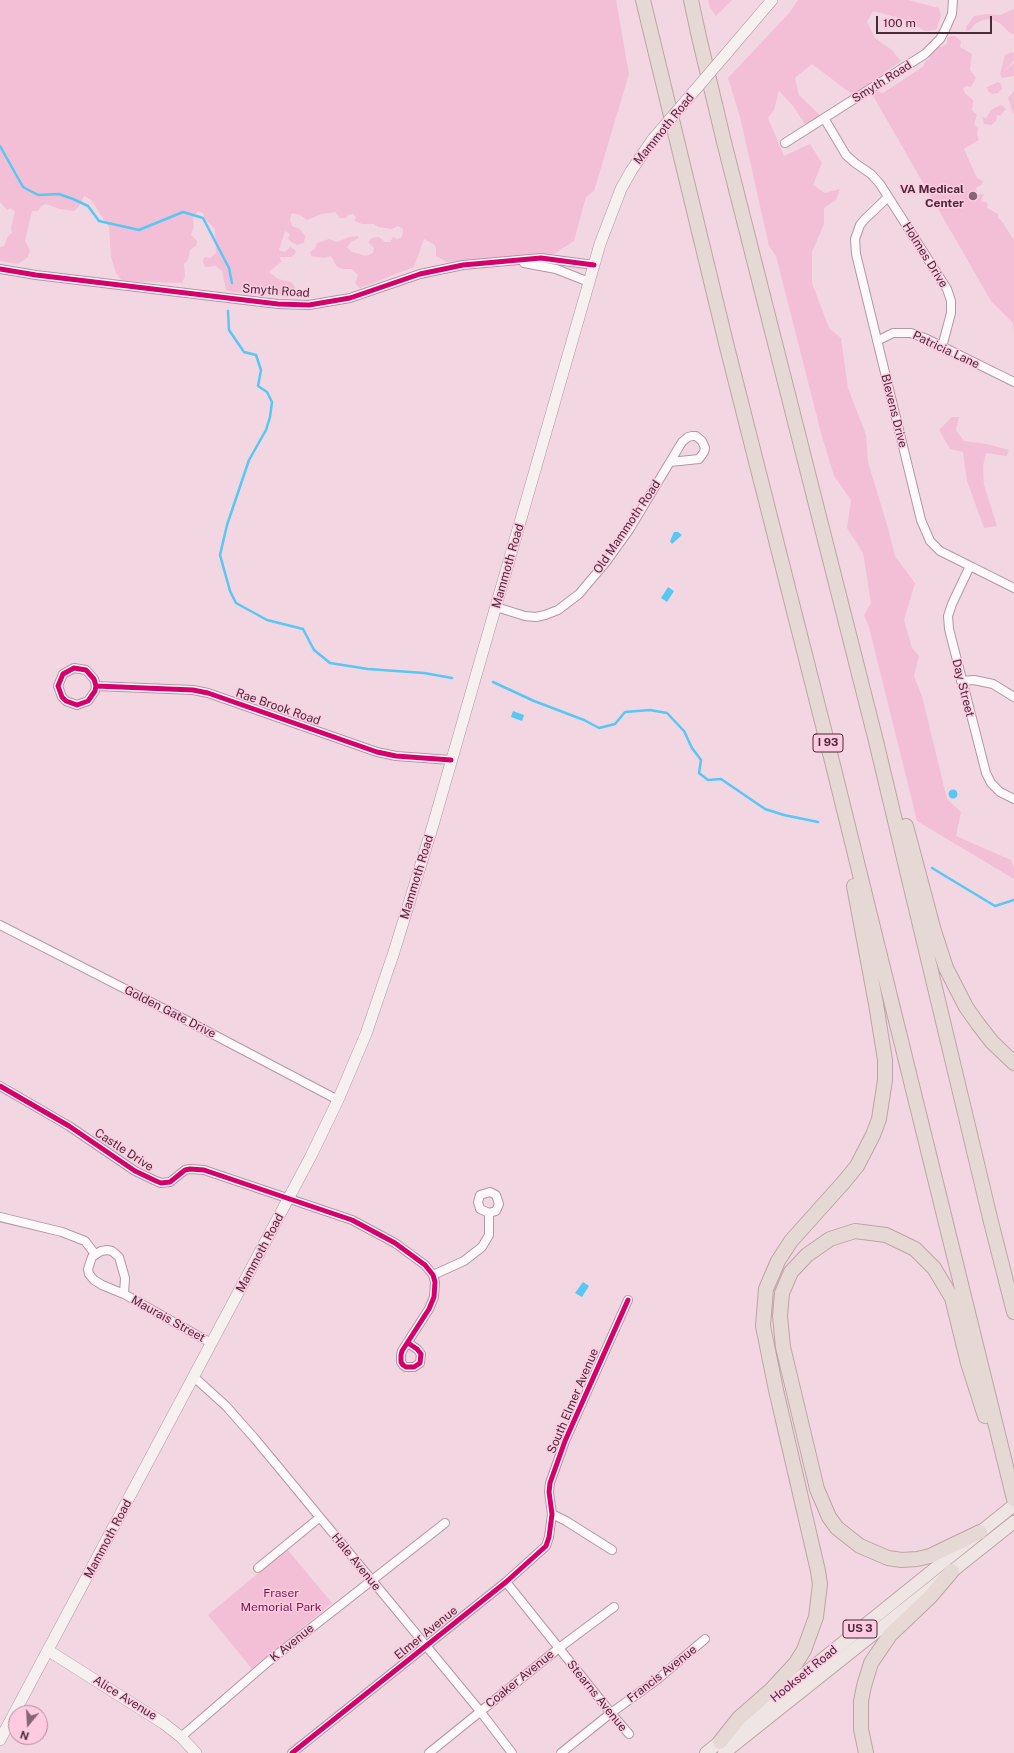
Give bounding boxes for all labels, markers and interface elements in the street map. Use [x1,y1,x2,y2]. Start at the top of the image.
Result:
scale bar [878,8,994,34]
text: 100 m [883,16,916,30]
street label: Smyth Road [850,58,914,106]
street label: Mammoth Road [631,91,697,167]
place label: VA Medical Center [900,182,964,210]
marker: VA Medical Center [967,190,979,202]
street label: Holmes Drive [899,220,951,290]
street label: Smyth Road [242,281,310,301]
street label: Patricia Lane [910,328,982,372]
street label: Blevens Drive [878,373,910,449]
street label: Old Mammoth Road [590,478,664,576]
street label: Mammoth Road [489,522,527,610]
street label: Day Street [949,658,977,718]
street label: Rae Brook Road [234,686,322,728]
road number: I 93 [813,734,843,752]
street label: Mammoth Road [397,833,437,921]
street label: Golden Gate Drive [122,983,218,1041]
street label: Castle Drive [92,1126,156,1174]
street label: Mammoth Road [233,1211,287,1295]
street label: Maurais Street [128,1293,208,1345]
street label: South Elmer Avenue [544,1346,602,1456]
street label: Mammoth Road [81,1497,135,1581]
street label: Hale Avenue [328,1530,384,1594]
park label: Fraser Memorial Park [241,1586,321,1614]
street label: Elmer Avenue [392,1603,460,1663]
road number: US 3 [843,1620,877,1638]
street label: K Avenue [267,1621,317,1665]
street label: Francis Avenue [624,1642,700,1706]
street label: Hooksett Road [768,1643,840,1705]
street label: Coaker Avenue [483,1647,557,1711]
street label: Stearns Avenue [564,1657,630,1735]
street label: Alice Avenue [90,1673,160,1723]
north arrow [8,1705,48,1745]
text: N [19,1728,31,1743]

